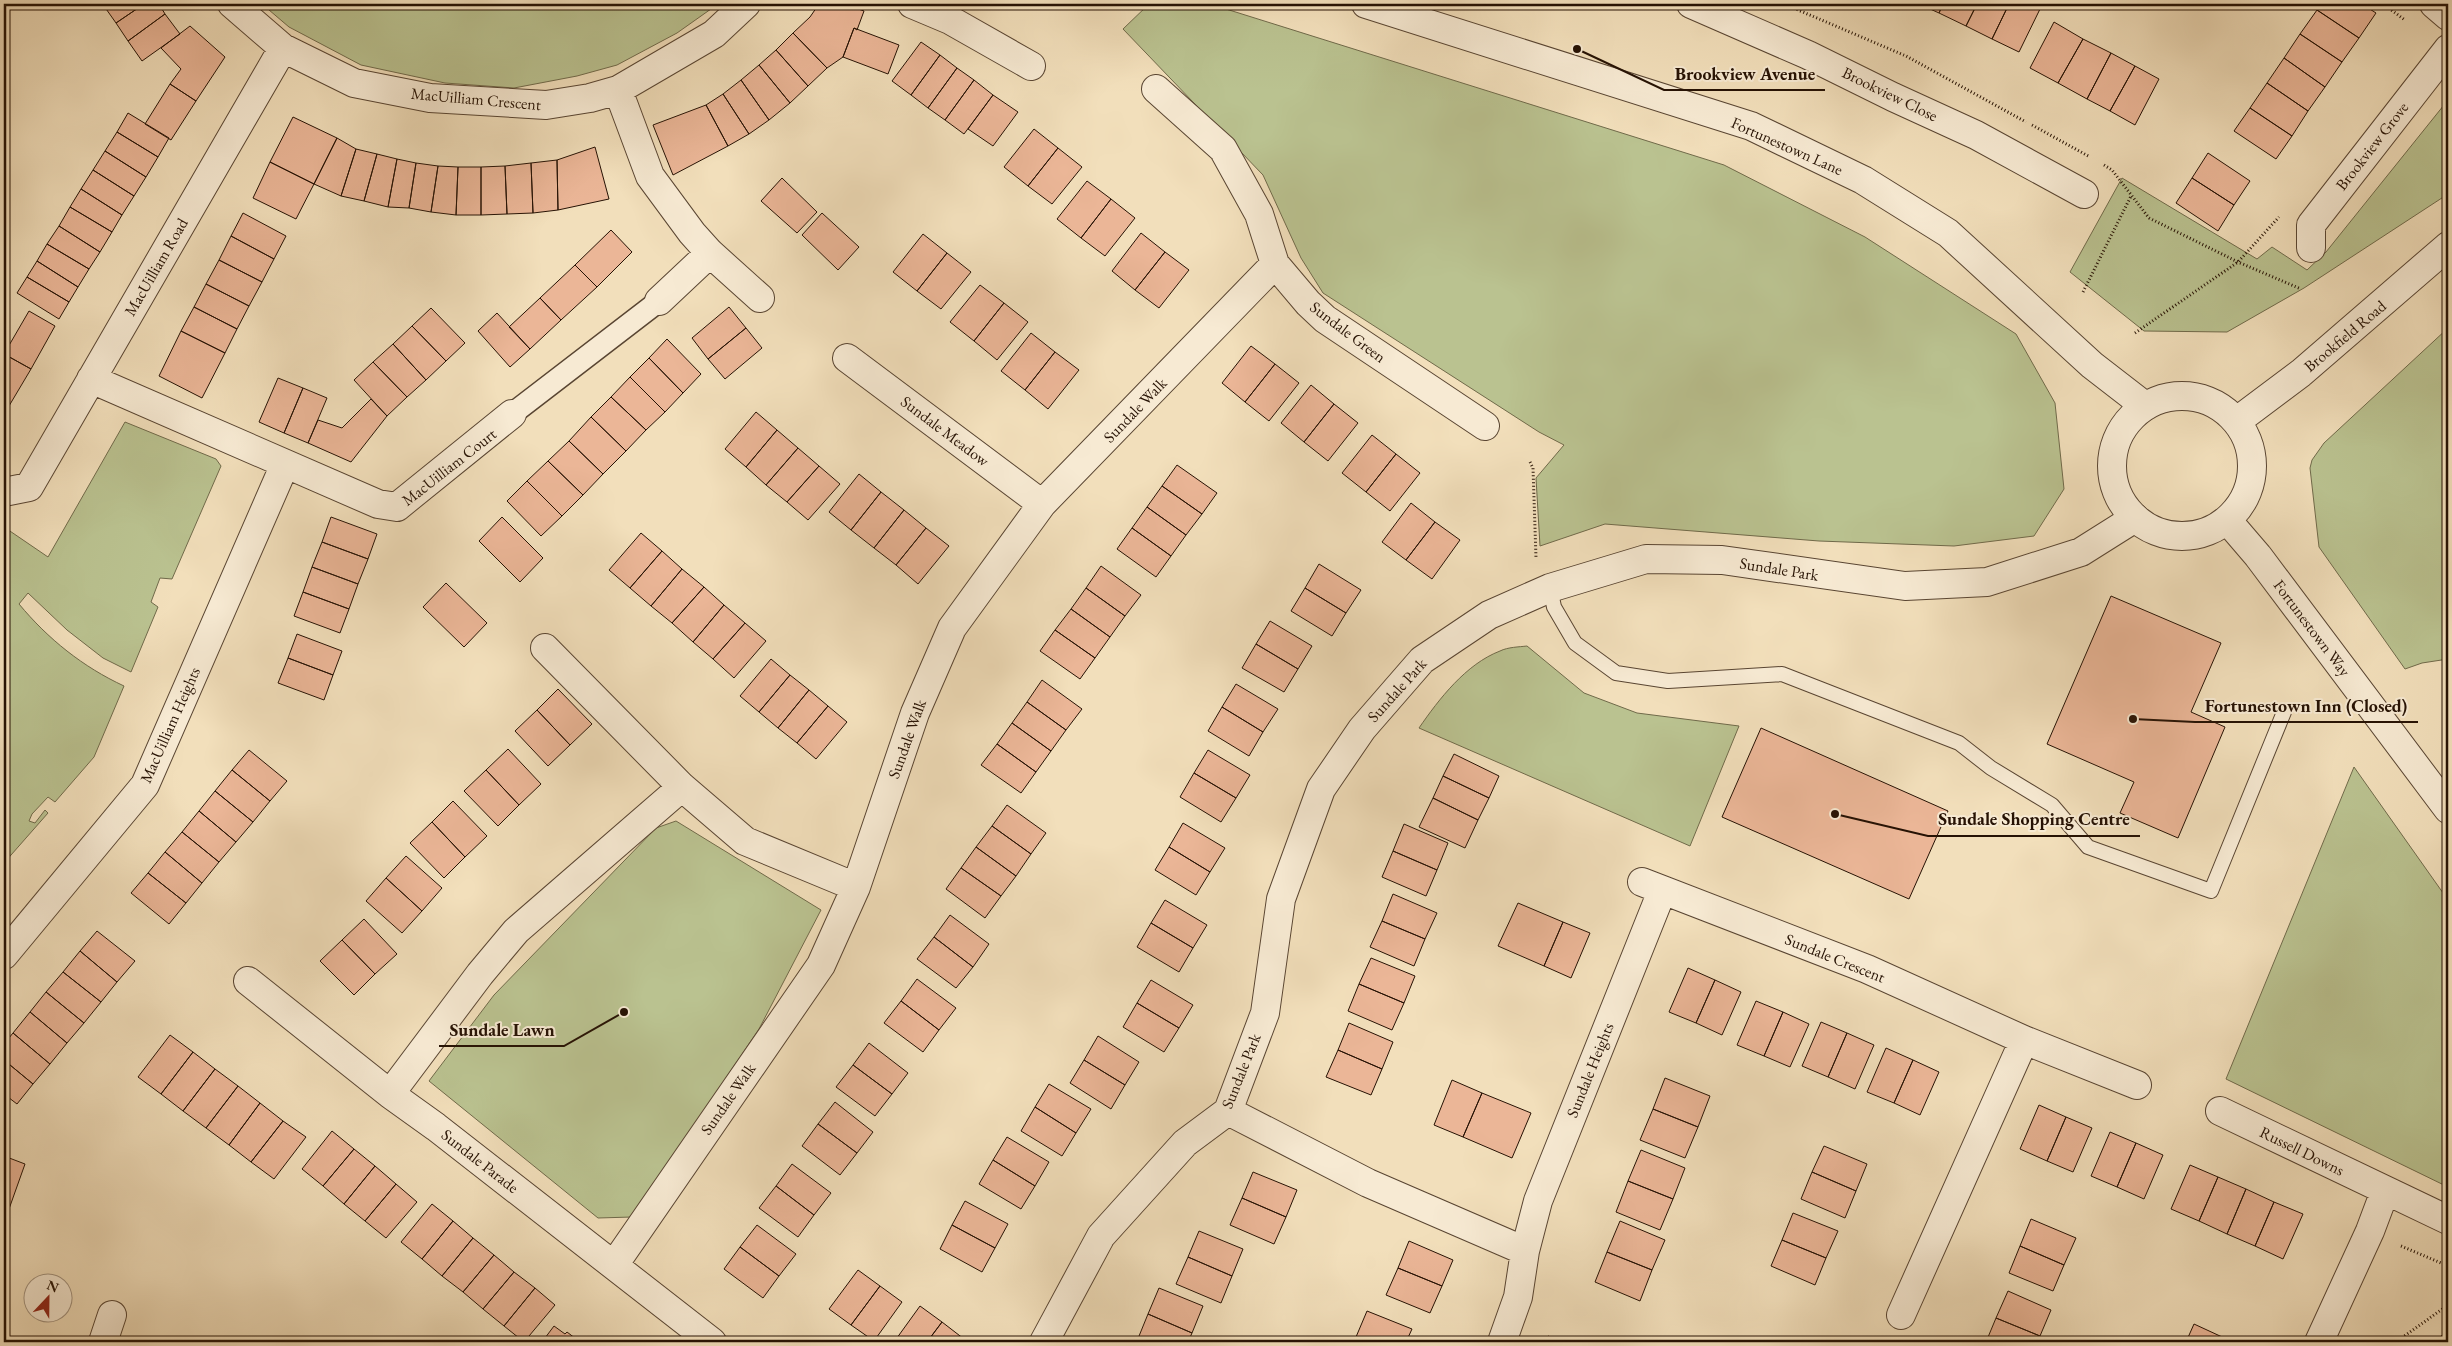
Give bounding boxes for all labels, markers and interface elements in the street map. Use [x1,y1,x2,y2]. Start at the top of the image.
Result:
callout: Brookview Avenue [1664,57,1825,90]
text: Brookview Avenue [1675,62,1816,85]
street label: Brookview Close [1839,62,1941,126]
street label: MacUilliam Crescent [410,83,542,115]
street label: Brookview Grove [2331,97,2413,195]
street label: Fortunestown Lane [1728,112,1846,180]
street label: MacUilliam Road [119,213,193,320]
street label: Brookfield Road [2300,295,2391,377]
street label: Sundale Green [1306,297,1391,368]
street label: Sundale Walk [1099,373,1172,447]
street label: Sundale Meadow [897,391,994,472]
street label: MacUilliam Court [397,423,501,511]
street label: Sundale Park [1738,552,1820,586]
street label: Fortunestown Way [2269,575,2356,681]
street label: Sundale Park [1363,653,1432,727]
street label: MacUilliam Heights [135,664,205,786]
callout: Fortunestown Inn (Closed) [2195,689,2418,722]
text: Fortunestown Inn (Closed) [2205,694,2407,717]
street label: Sundale Walk [883,696,931,782]
callout: Sundale Shopping Centre [1928,803,2140,836]
text: Sundale Shopping Centre [1938,807,2130,830]
street label: Sundale Crescent [1782,928,1888,988]
callout: Sundale Lawn [439,1013,564,1046]
text: Sundale Lawn [449,1018,555,1041]
street label: Sundale Heights [1561,1019,1619,1121]
street label: Sundale Park [1216,1030,1266,1112]
street label: Sundale Walk [696,1059,761,1139]
street label: Russell Downs [2256,1121,2348,1181]
street label: Sundale Parade [437,1124,523,1198]
north arrow [22,1274,72,1324]
text: N [44,1275,62,1297]

